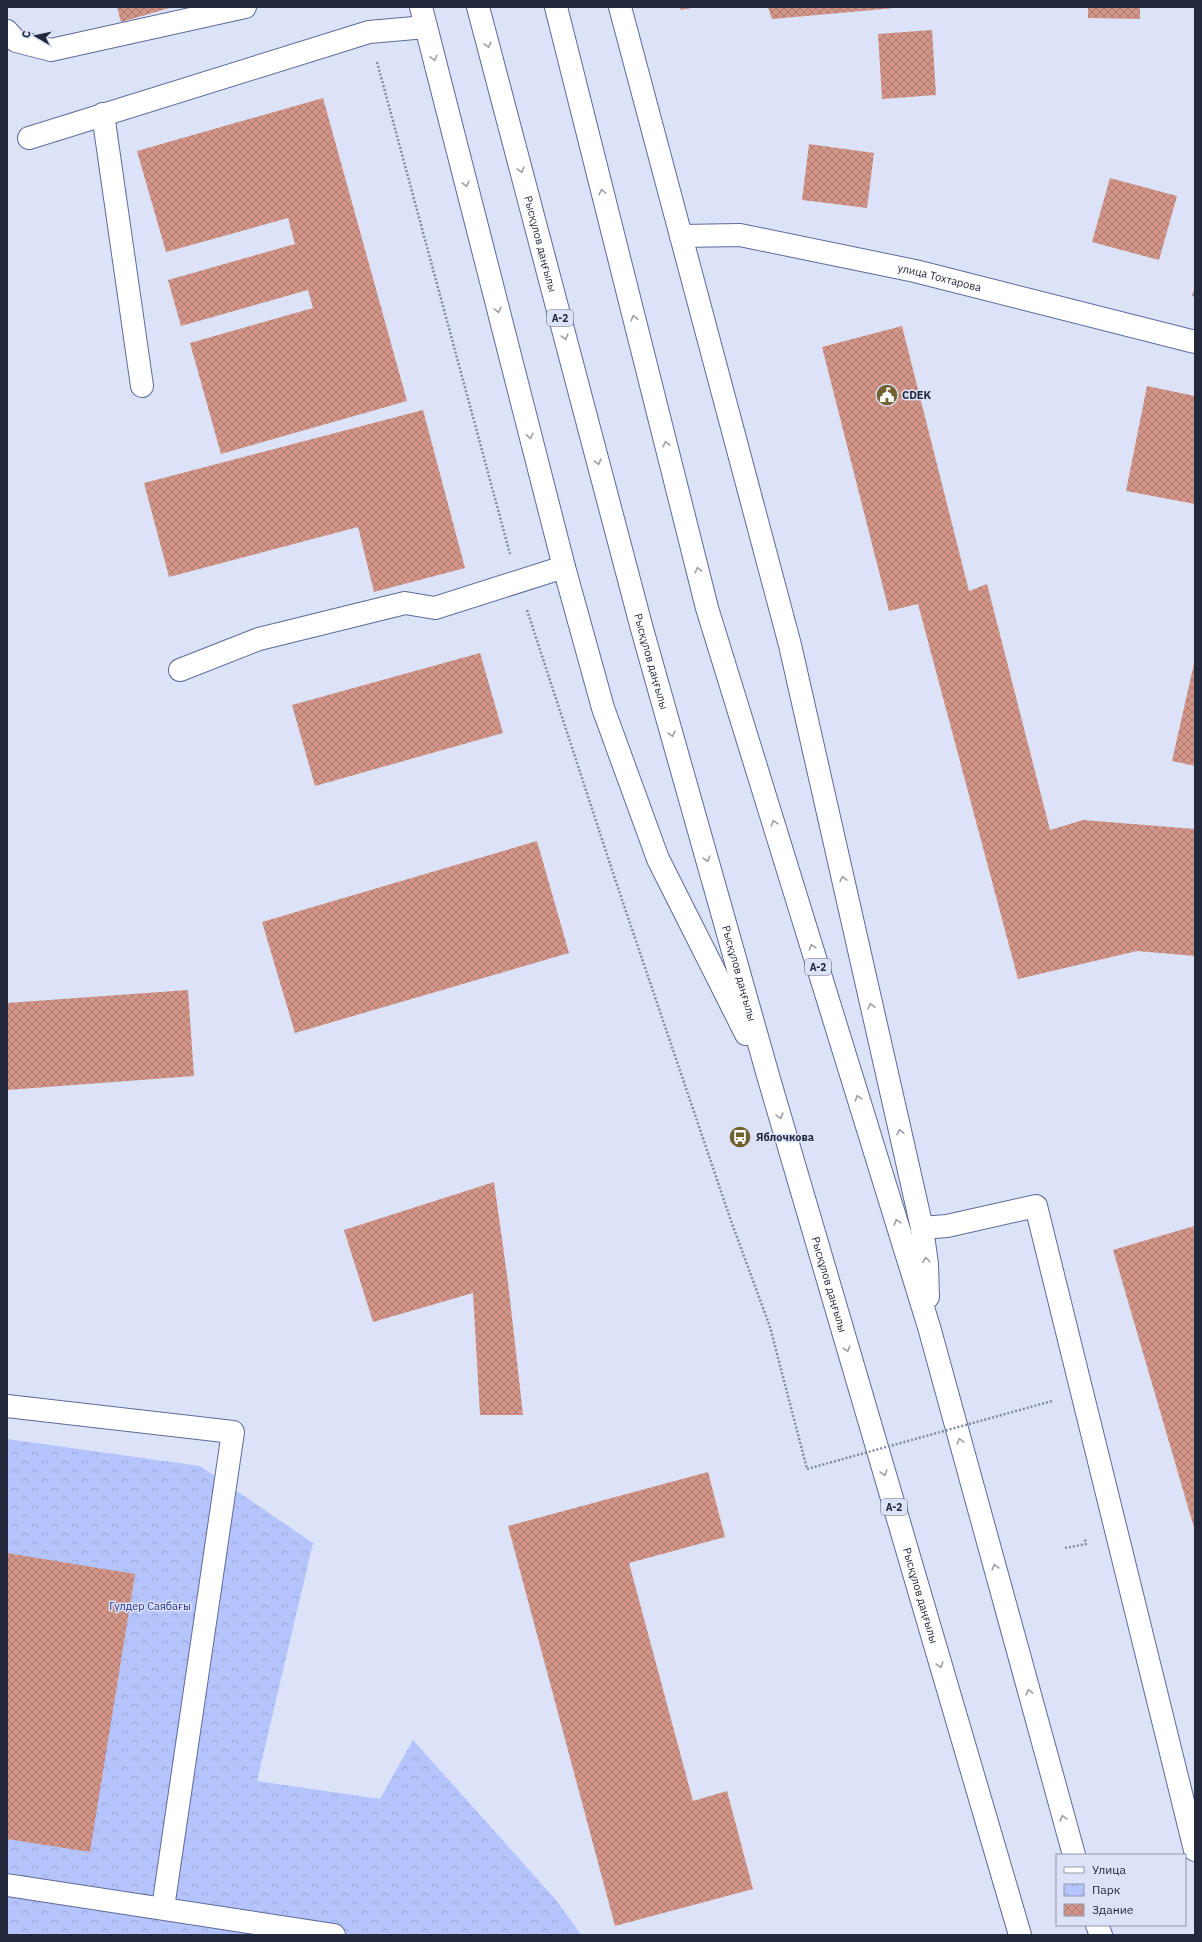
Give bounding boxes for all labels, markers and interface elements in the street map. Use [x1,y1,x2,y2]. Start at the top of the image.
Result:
north arrow [16,16,56,56]
text: С [19,30,34,39]
one-way arrow [483,41,491,48]
one-way arrow [429,55,438,62]
one-way arrow [516,167,525,174]
one-way arrow [461,181,470,188]
one-way arrow [599,189,607,195]
street label: Рысқұлов даңғылы [521,194,560,294]
street label: улица Тохтарова [896,261,983,295]
one-way arrow [493,306,502,313]
road number: A-2 [547,310,573,326]
one-way arrow [630,315,639,322]
one-way arrow [560,333,569,340]
public building icon: CDEK [874,382,900,408]
place label: CDEK [902,388,932,402]
one-way arrow [526,433,534,439]
one-way arrow [662,441,671,448]
one-way arrow [593,459,602,466]
one-way arrow [694,567,702,573]
street label: Рысқұлов даңғылы [631,612,671,711]
one-way arrow [667,730,676,737]
one-way arrow [770,820,779,827]
one-way arrow [702,856,711,863]
one-way arrow [839,876,847,882]
street label: Рысқұлов даңғылы [719,924,759,1023]
one-way arrow [808,944,817,951]
road number: A-2 [805,959,831,975]
one-way arrow [868,1002,876,1009]
one-way arrow [855,1095,863,1102]
one-way arrow [775,1113,784,1120]
bus stop icon: Яблочкова [727,1124,753,1150]
one-way arrow [896,1129,904,1136]
place label: Яблочкова [756,1130,814,1144]
one-way arrow [893,1219,902,1226]
street label: Рысқұлов даңғылы [809,1235,850,1334]
one-way arrow [922,1257,931,1263]
one-way arrow [842,1345,851,1352]
one-way arrow [956,1438,965,1445]
one-way arrow [879,1470,888,1477]
road number: A-2 [881,1499,907,1515]
street label: Рысқұлов даңғылы [900,1546,941,1645]
one-way arrow [991,1564,999,1570]
park label: Гүлдер Саябағы [109,1599,191,1613]
one-way arrow [935,1662,944,1669]
one-way arrow [1025,1689,1034,1696]
one-way arrow [1059,1814,1068,1821]
legend [1056,1854,1186,1926]
text: Улица [1092,1862,1126,1877]
text: Парк [1092,1882,1121,1897]
text: Здание [1092,1902,1134,1917]

